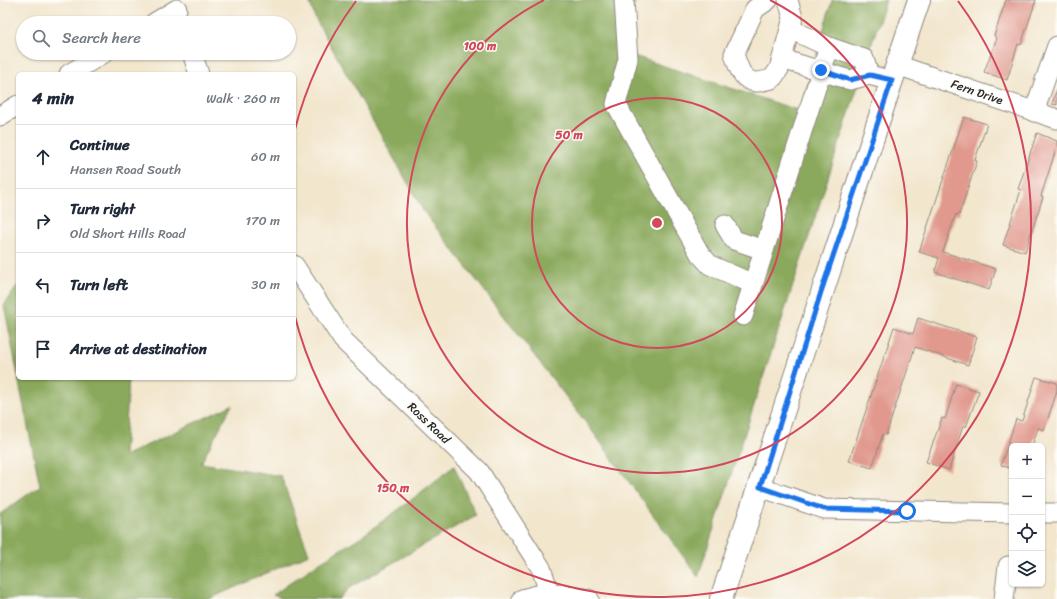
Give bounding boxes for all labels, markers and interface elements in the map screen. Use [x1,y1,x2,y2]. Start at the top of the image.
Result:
search box [16,16,296,60]
text: Search here [62,25,141,51]
icon: search [30,27,52,49]
text: 100 m [464,35,497,57]
route end [812,61,830,79]
street label: Fern Drive [948,73,1006,111]
text: 4 min [32,83,74,113]
text: Walk · 260 m [206,87,280,110]
text: 50 m [555,124,583,146]
text: Continue [70,132,130,158]
text: 60 m [251,145,280,168]
icon: ahead [32,146,54,168]
text: Hansen Road South [70,158,181,181]
text: Turn right [70,196,135,222]
text: 170 m [245,209,280,232]
icon: right [32,210,54,232]
centre of rings [650,216,664,230]
text: Old Short Hills Road [70,222,185,245]
text: Turn left [70,272,128,298]
text: 30 m [251,273,280,296]
icon: left [32,274,54,296]
text: Arrive at destination [70,336,207,362]
icon: arrive [32,338,54,360]
street label: Ross Road [402,397,456,450]
map controls [1009,443,1045,587]
button: + [1009,443,1045,479]
text: 150 m [377,477,410,499]
button: − [1009,479,1045,515]
route start [898,502,916,520]
button: locate [1009,515,1045,551]
button: layers [1009,551,1045,587]

